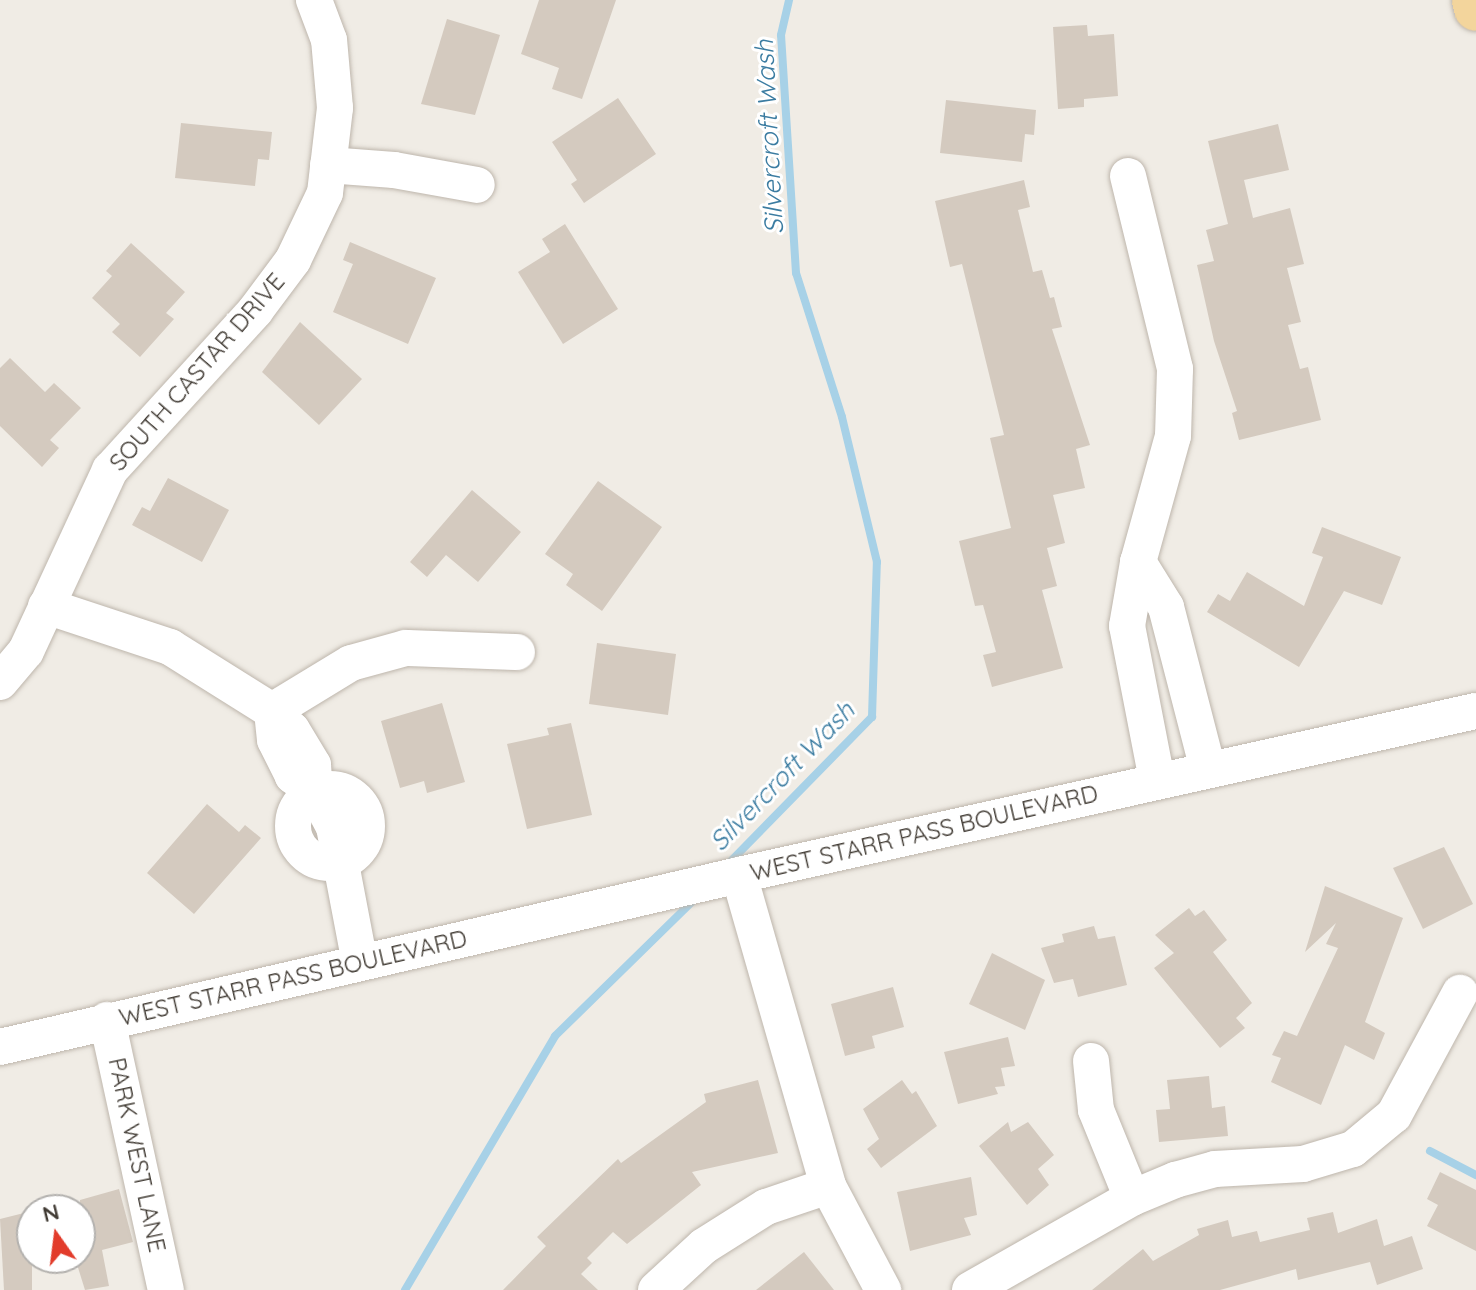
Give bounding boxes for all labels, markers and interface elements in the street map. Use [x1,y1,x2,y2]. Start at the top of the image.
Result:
water label: Silvercroft Wash [748,39,790,235]
street label: SOUTH CASTAR DRIVE [103,267,291,477]
water label: Silvercroft Wash [703,695,861,857]
street label: WEST STARR PASS BOULEVARD [747,779,1101,887]
street label: WEST STARR PASS BOULEVARD [116,924,470,1032]
street label: PARK WEST LANE [102,1055,172,1255]
north arrow [16,1194,96,1274]
text: N [39,1197,62,1228]

